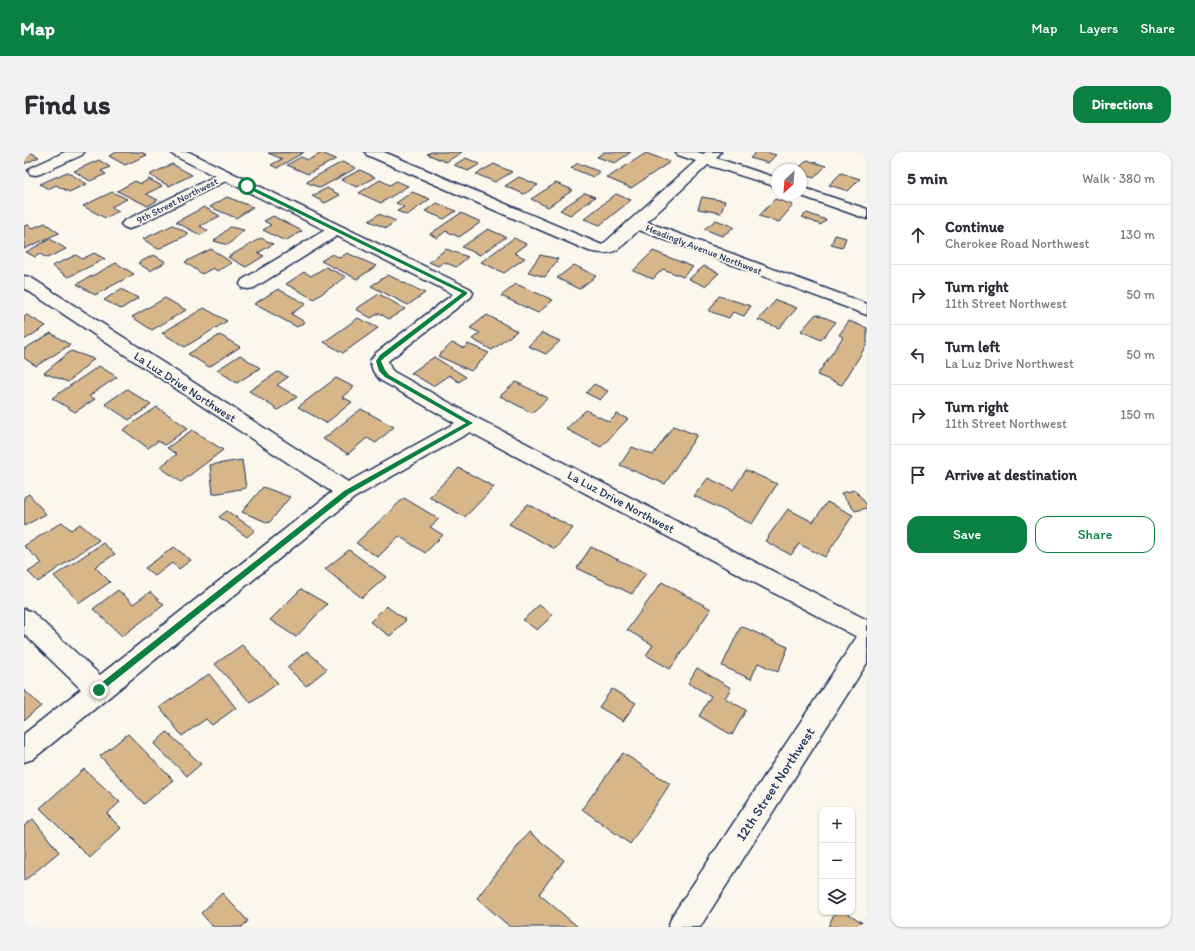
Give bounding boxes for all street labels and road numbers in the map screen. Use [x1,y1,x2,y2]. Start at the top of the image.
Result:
street label: 9th Street Northwest [134,174,220,227]
street label: Headingly Avenue Northwest [644,221,764,278]
street label: La Luz Drive Northwest [131,349,239,426]
street label: La Luz Drive Northwest [565,468,677,536]
street label: 12th Street Northwest [732,724,819,844]

